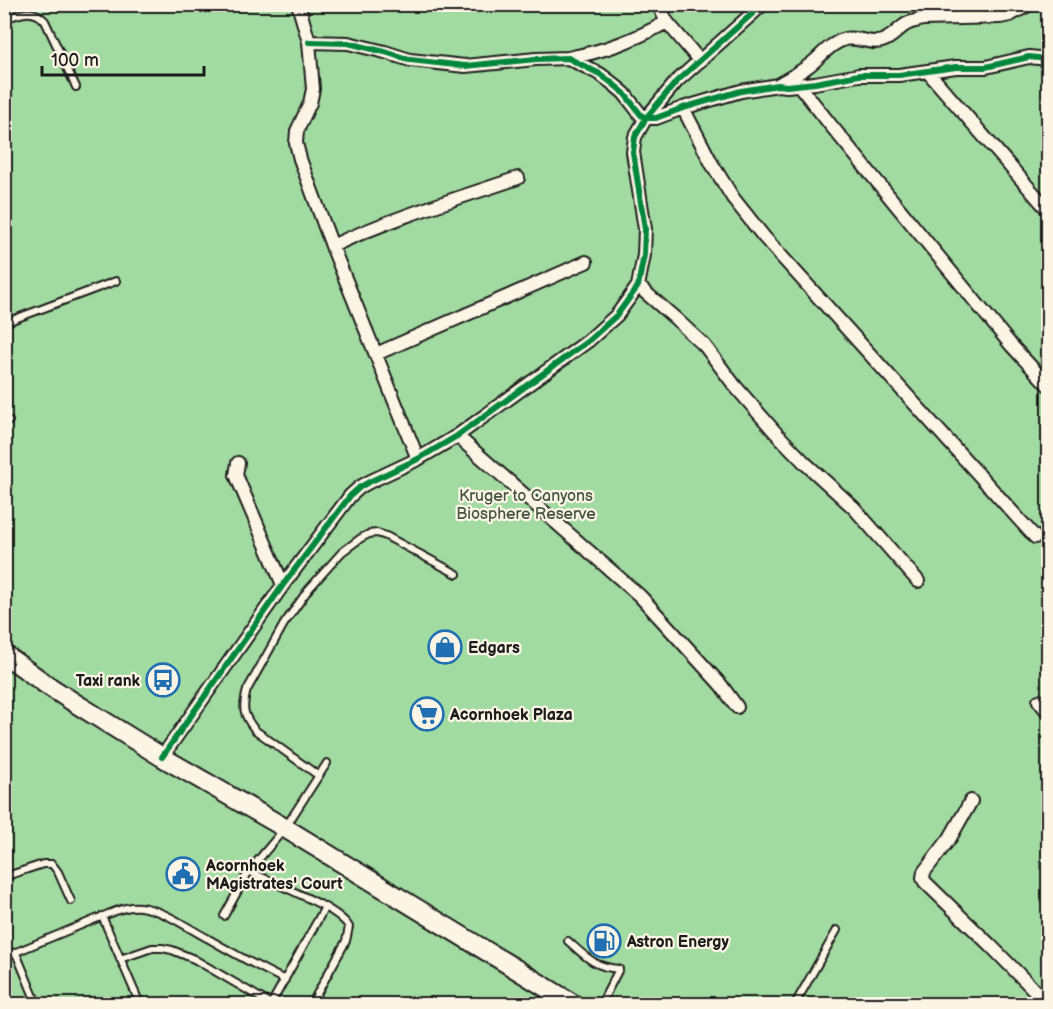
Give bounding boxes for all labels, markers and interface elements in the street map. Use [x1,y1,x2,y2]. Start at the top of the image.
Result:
scale bar [42,39,204,77]
text: 100 m [51,50,99,71]
park label: Kruger to Canyons Biosphere Reserve [456,487,596,524]
shop icon: Edgars [427,629,463,665]
place label: Edgars [468,639,520,658]
bus stop icon: Taxi rank [145,662,181,698]
place label: Taxi rank [76,672,141,691]
supermarket icon: Acornhoek Plaza [409,696,445,732]
place label: Acornhoek Plaza [449,706,573,725]
public building icon: Acornhoek MAgistrates' Court [165,856,201,892]
place label: Acornhoek MAgistrates' Court [205,857,343,894]
fuel station icon: Astron Energy [586,923,622,959]
place label: Astron Energy [626,933,729,952]

